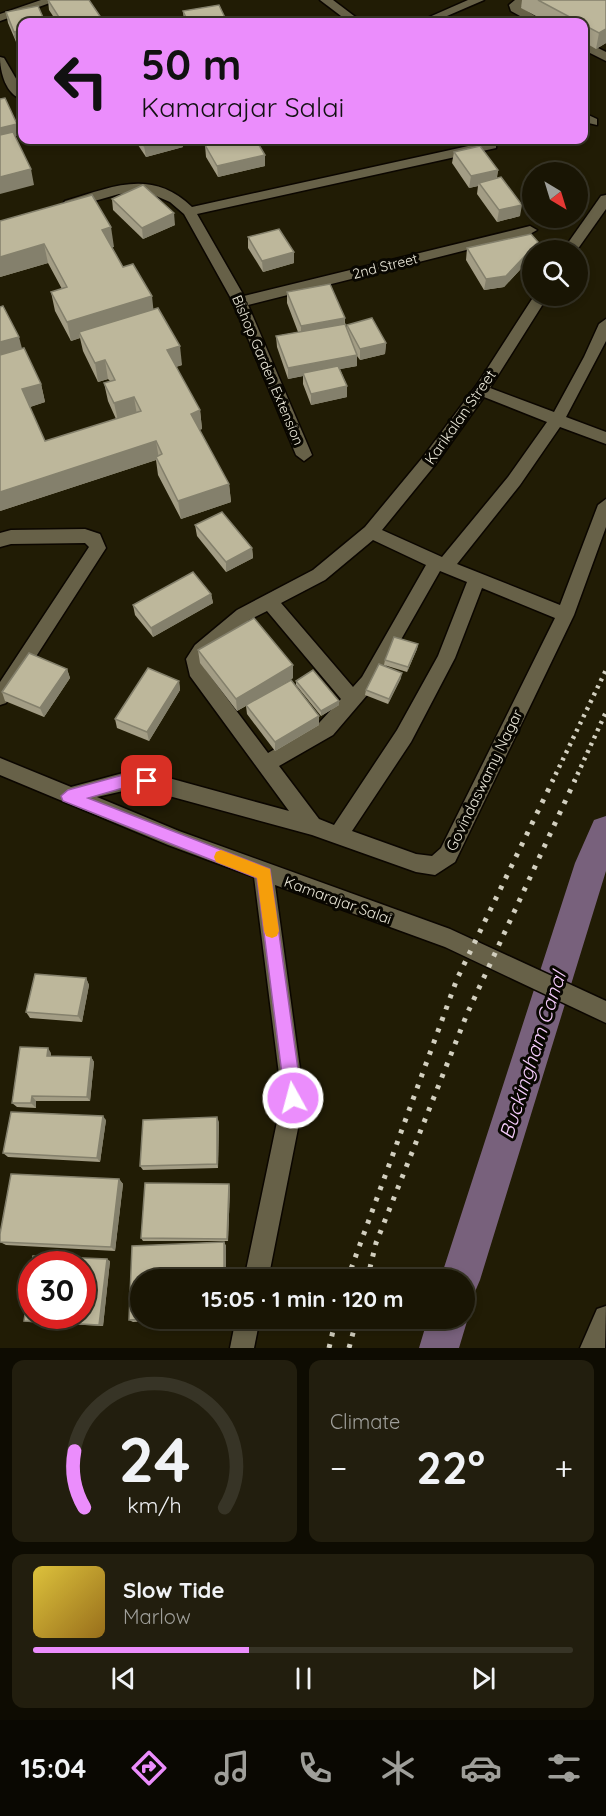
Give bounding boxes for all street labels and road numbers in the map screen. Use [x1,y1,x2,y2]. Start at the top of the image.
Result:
street label: 2nd Street [351,249,420,283]
street label: Bishop Garden Extension [228,292,308,448]
street label: Karikalan Street [420,366,500,468]
street label: Govindaswamy Nagar [441,706,527,854]
street label: Kamarajar Salai [282,872,394,928]

